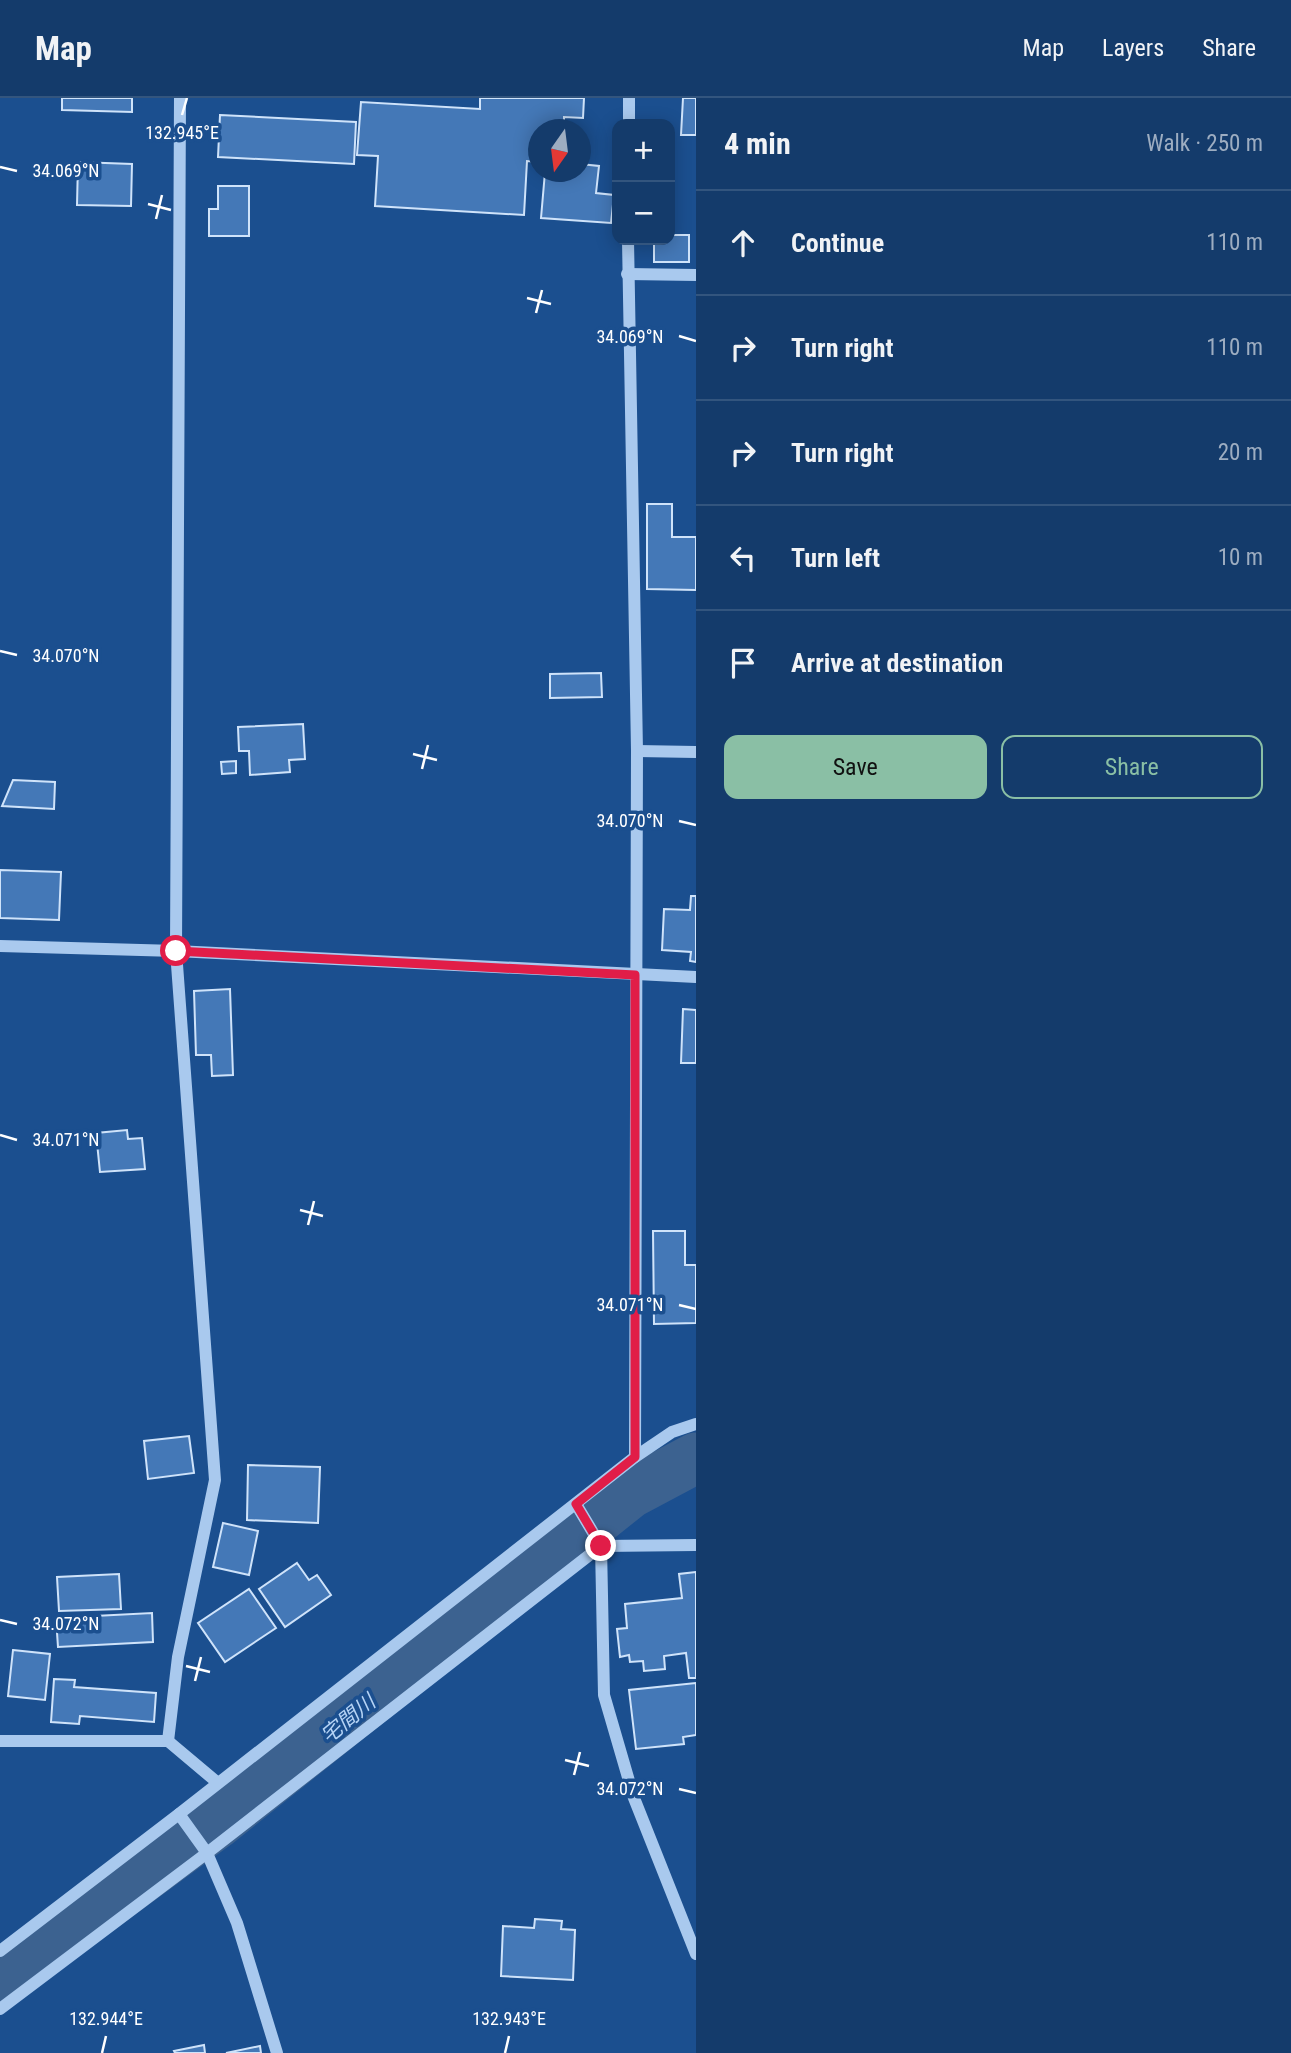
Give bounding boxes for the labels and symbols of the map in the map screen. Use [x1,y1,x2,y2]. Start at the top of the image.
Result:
north arrow [528,119,591,182]
text: 132.945°E [145,122,219,143]
text: 34.069°N [32,160,100,181]
text: 34.069°N [596,326,664,347]
text: 34.070°N [32,645,100,666]
text: 34.070°N [596,810,664,831]
route start [160,935,191,966]
text: 34.071°N [32,1129,100,1150]
text: 34.071°N [596,1294,664,1315]
route end [585,1530,616,1561]
text: 34.072°N [32,1613,100,1634]
water label: 宅間川 [316,1689,382,1748]
text: 34.072°N [596,1778,664,1799]
text: 132.944°E [69,2008,143,2029]
text: 132.943°E [472,2008,546,2029]

